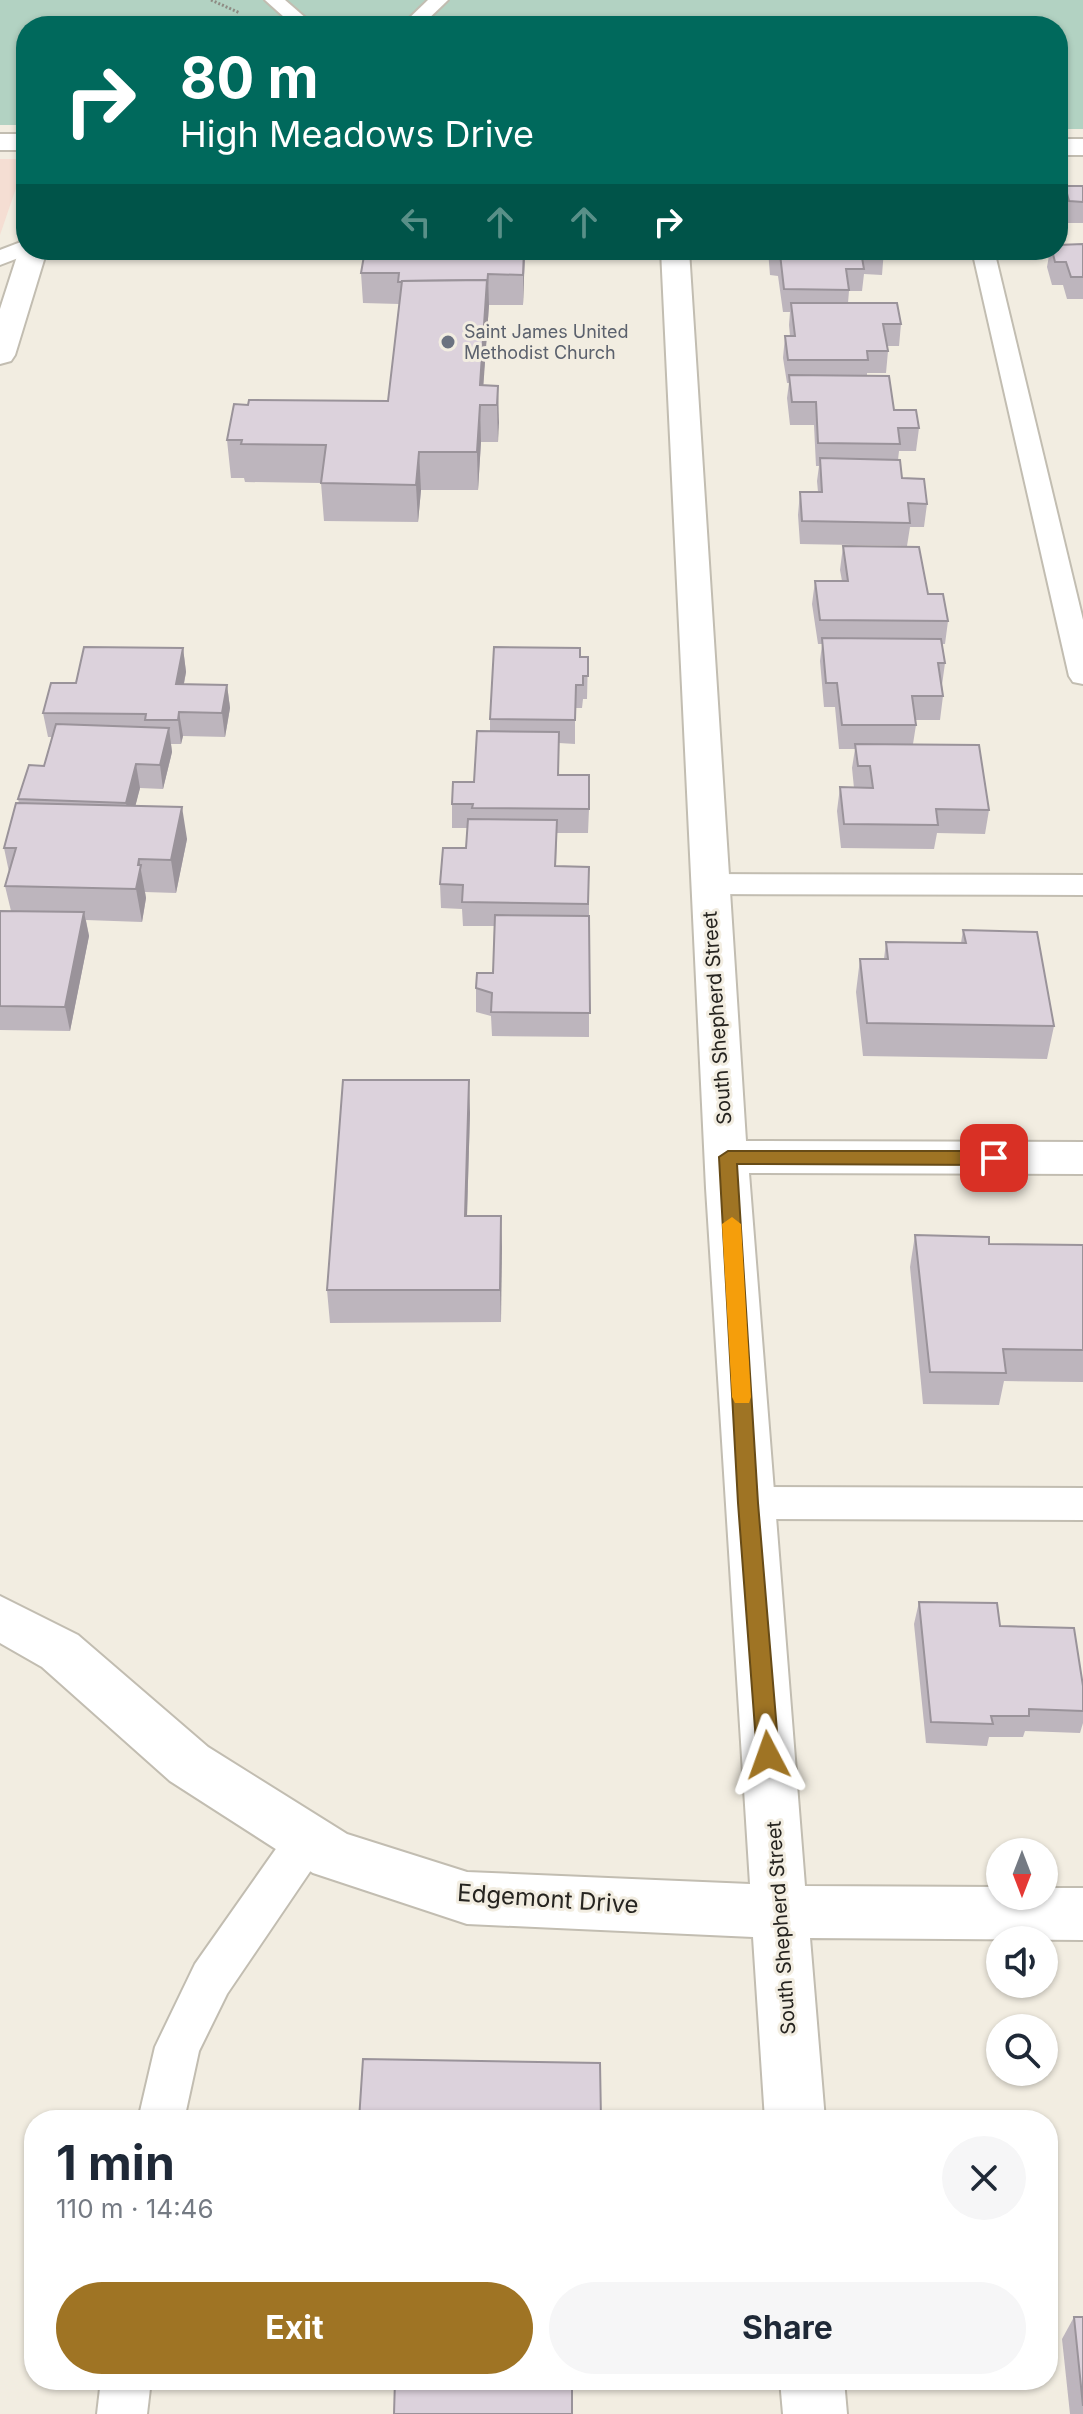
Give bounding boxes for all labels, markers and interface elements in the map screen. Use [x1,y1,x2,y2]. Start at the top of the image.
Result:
text: 80 m [180,44,319,112]
icon: right [48,48,152,152]
text: High Meadows Drive [180,112,534,156]
icon: left [394,200,438,244]
icon: ahead [478,200,522,244]
icon: ahead [562,200,606,244]
icon: right [646,200,690,244]
place label: Saint James United Methodist Church [464,321,628,363]
marker: Saint James United Methodist Church [439,333,457,351]
street label: South Shepherd Street [698,910,736,1126]
pin [960,1124,1028,1192]
icon: arrive [972,1136,1016,1180]
position arrow [726,1713,810,1797]
street label: South Shepherd Street [762,1820,800,2036]
north arrow [986,1838,1058,1910]
map controls [986,1838,1058,2086]
street label: Edgemont Drive [456,1878,640,1919]
button: sound [986,1926,1058,1998]
button: search [986,2014,1058,2086]
text: 1 min [56,2133,175,2192]
button: close [942,2136,1026,2220]
text: 110 m · 14:46 [56,2193,214,2224]
button: Exit [56,2282,533,2374]
button: Share [549,2282,1026,2374]

